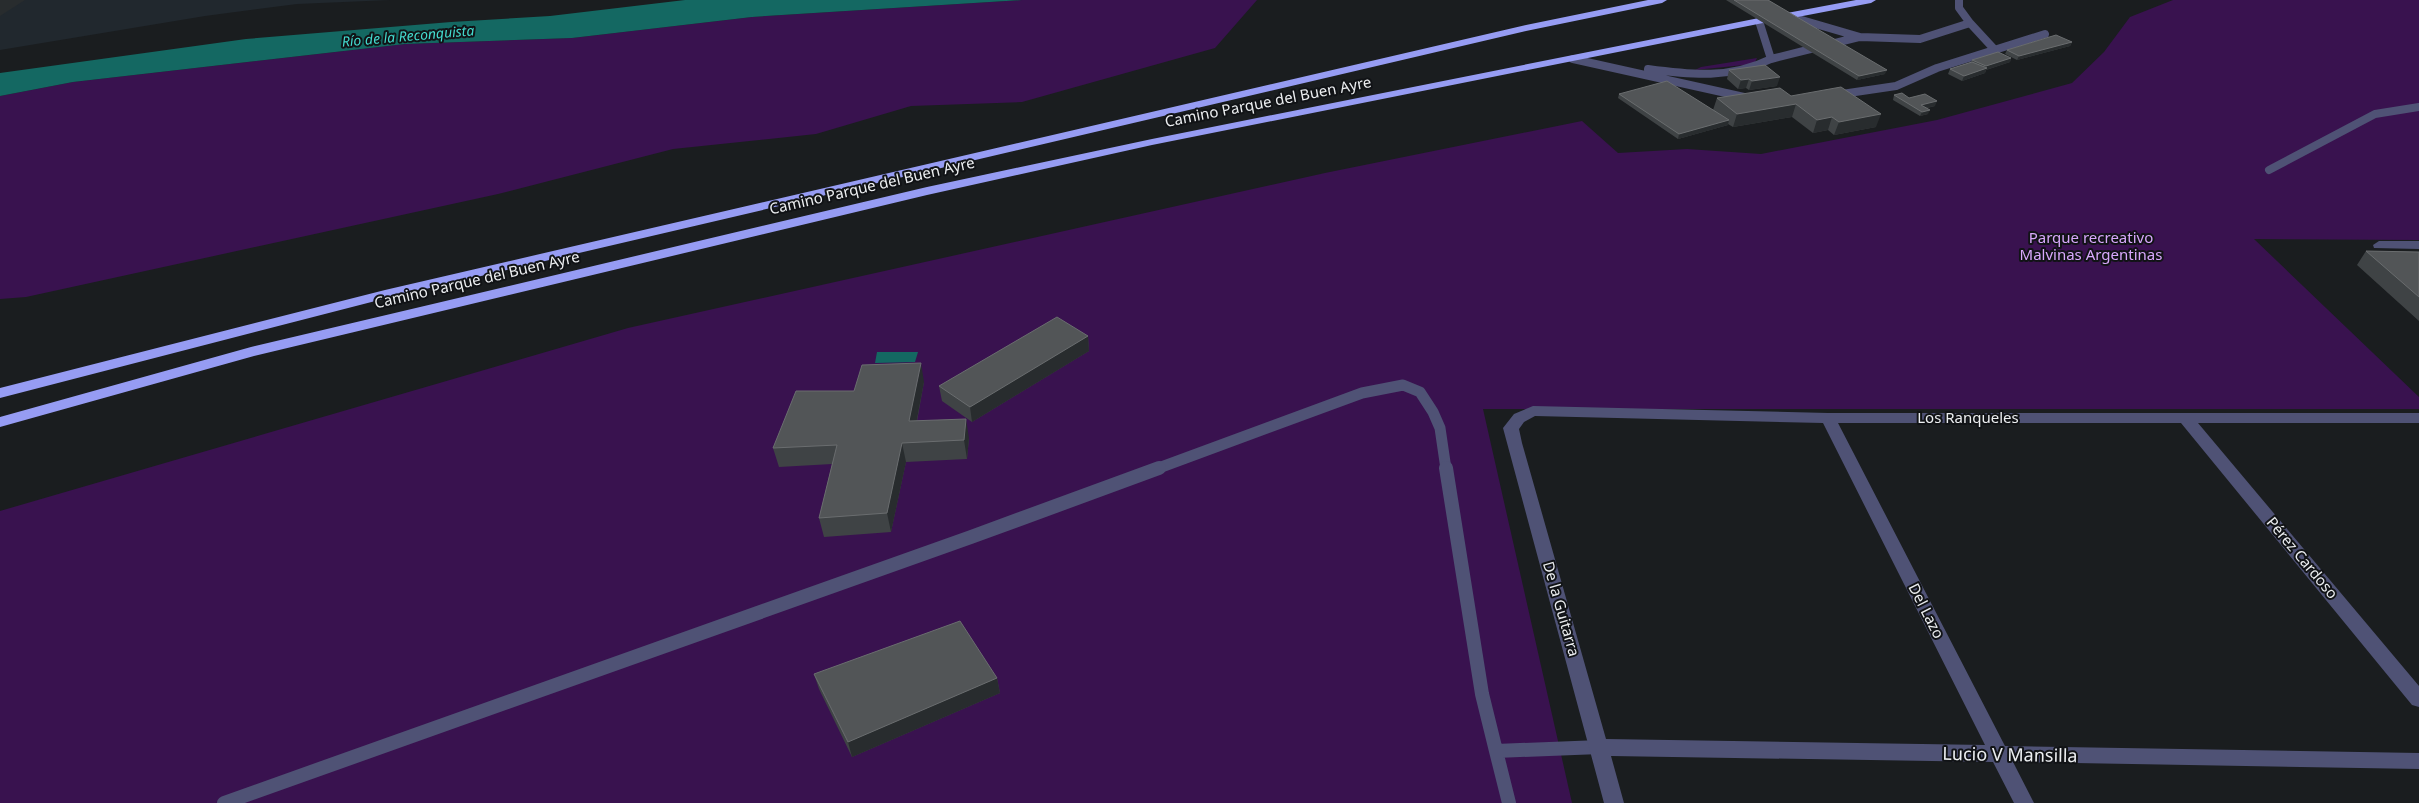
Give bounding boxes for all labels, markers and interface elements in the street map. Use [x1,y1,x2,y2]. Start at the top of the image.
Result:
water label: Río de la Reconquista [341,20,475,51]
street label: Camino Parque del Buen Ayre [1163,71,1373,131]
street label: Camino Parque del Buen Ayre [767,152,976,218]
park label: Parque recreativo Malvinas Argentinas [2020,227,2162,264]
street label: Camino Parque del Buen Ayre [372,246,581,312]
street label: Los Ranqueles [1917,407,2019,427]
street label: Pérez Cardoso [2263,512,2343,602]
street label: De la Guitarra [1539,559,1585,659]
street label: Del Lazo [1904,579,1949,642]
street label: Lucio V Mansilla [1942,741,2078,767]

